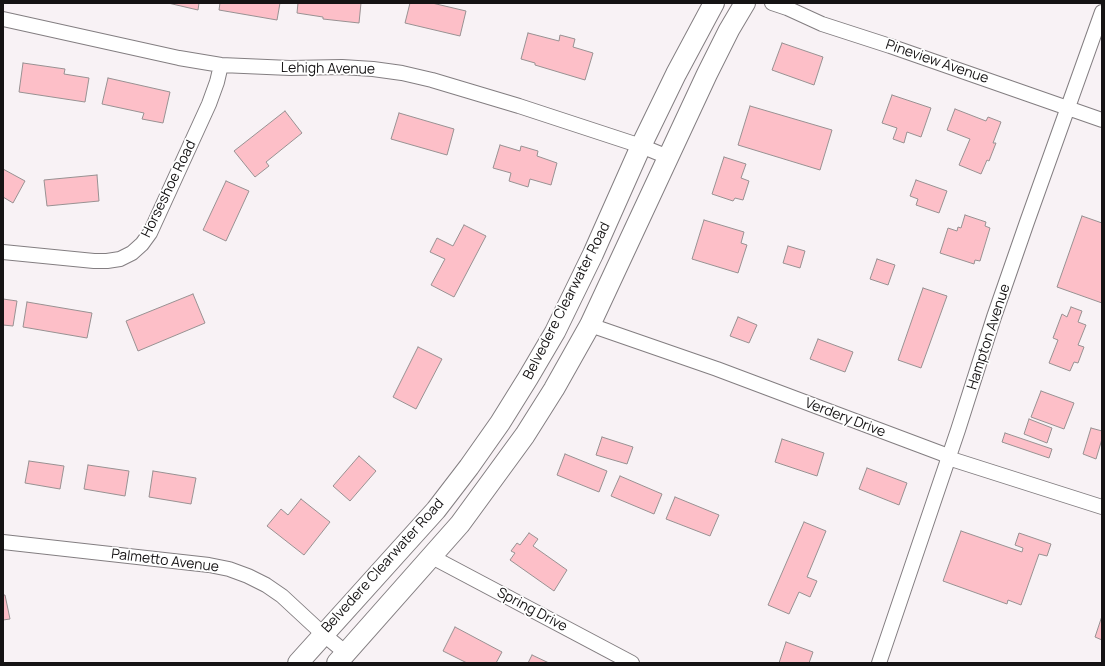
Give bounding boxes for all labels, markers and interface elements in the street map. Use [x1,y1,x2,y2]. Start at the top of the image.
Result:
street label: Pineview Avenue [883,37,991,87]
street label: Lehigh Avenue [281,60,375,78]
street label: Horseshoe Road [138,138,200,240]
street label: Belvedere Clearwater Road [520,220,614,382]
street label: Hampton Avenue [964,282,1014,392]
street label: Verdery Drive [802,395,888,441]
street label: Belvedere Clearwater Road [318,496,448,636]
street label: Palmetto Avenue [110,546,220,576]
street label: Spring Drive [494,584,570,636]

